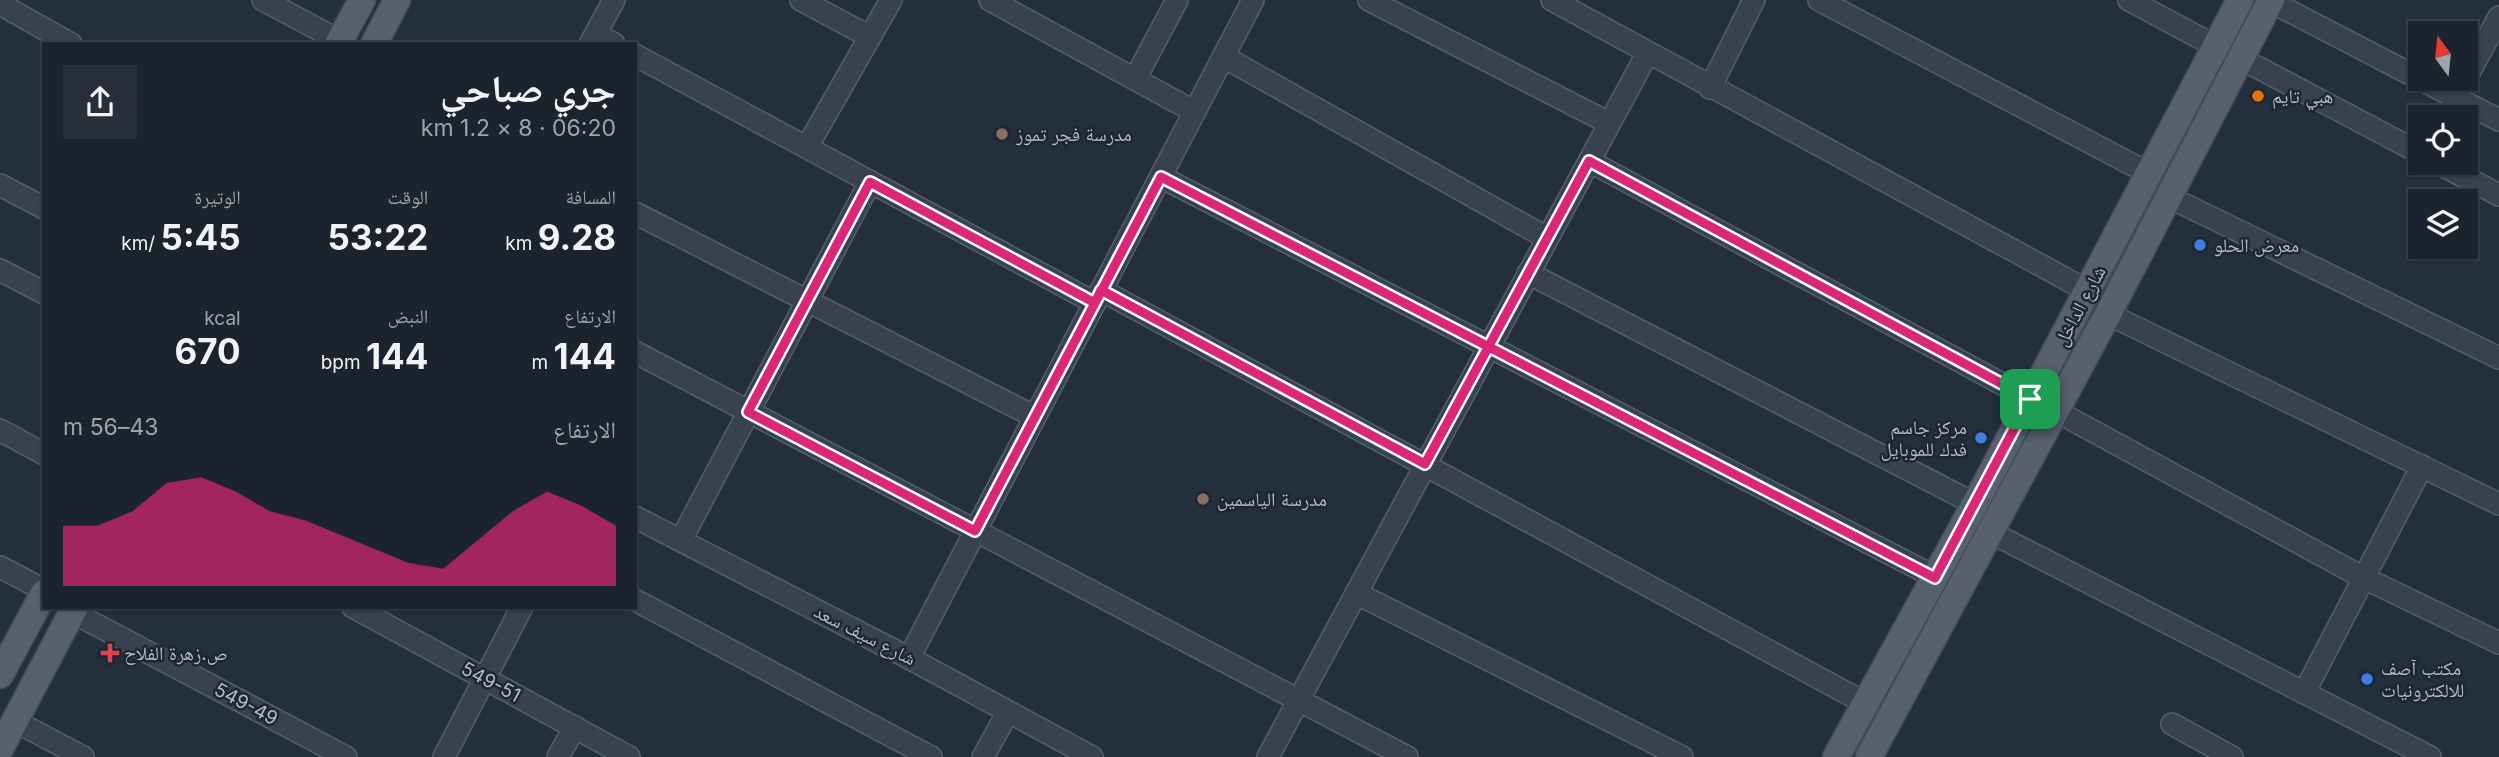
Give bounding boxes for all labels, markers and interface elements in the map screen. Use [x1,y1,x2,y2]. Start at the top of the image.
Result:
north arrow [2408,21,2478,91]
map controls [2408,21,2478,259]
button: share [63,65,137,139]
text: جري صباحي [440,65,616,111]
place label: هبي تايم [2272,85,2333,111]
marker: هبي تايم [2250,88,2266,104]
button: locate [2408,105,2478,175]
text: 06:20 · 8 × 1.2 km [421,114,616,142]
place label: مدرسة فجر تموز [1015,123,1132,146]
marker: مدرسة فجر تموز [994,126,1010,142]
text: الوتيرة [194,186,241,209]
text: الوقت [387,186,428,209]
text: المسافة [566,186,616,209]
button: layers [2408,189,2478,259]
text: 5:45 [161,216,241,258]
text: 53:22 [328,216,428,258]
text: 9.28 [538,216,616,258]
text: /km [121,232,161,255]
text: km [505,232,538,255]
place label: معرض الحلو [2214,234,2299,257]
marker: معرض الحلو [2192,237,2208,253]
street label: شارع الداخل [2049,262,2111,350]
text: النبض [388,305,428,328]
text: الارتفاع [564,305,616,328]
text: kcal [204,307,241,330]
text: 670 [175,330,241,372]
text: 144 [366,335,428,377]
text: 144 [554,335,616,377]
text: bpm [321,351,366,374]
text: m [532,351,554,374]
pin [2000,369,2060,429]
icon: arrive [2011,380,2049,418]
text: 43–56 m [63,413,158,441]
text: الارتفاع [553,416,616,444]
place label: مركز جاسم فدك للموبايل [1881,416,1967,461]
marker: مركز جاسم فدك للموبايل [1973,430,1989,446]
place label: مدرسة الياسمين [1217,488,1327,511]
marker: مدرسة الياسمين [1195,491,1211,507]
street label: شارع سيف سعد [810,600,920,670]
place label: ص.زهرة الفلاح [124,642,228,665]
marker: ص.زهرة الفلاح [102,645,118,661]
street label: 549-51 [458,657,524,707]
place label: مكتب آصف للالكترونيات [2381,657,2464,702]
marker: مكتب آصف للالكترونيات [2359,671,2375,687]
street label: 549-49 [210,678,282,730]

